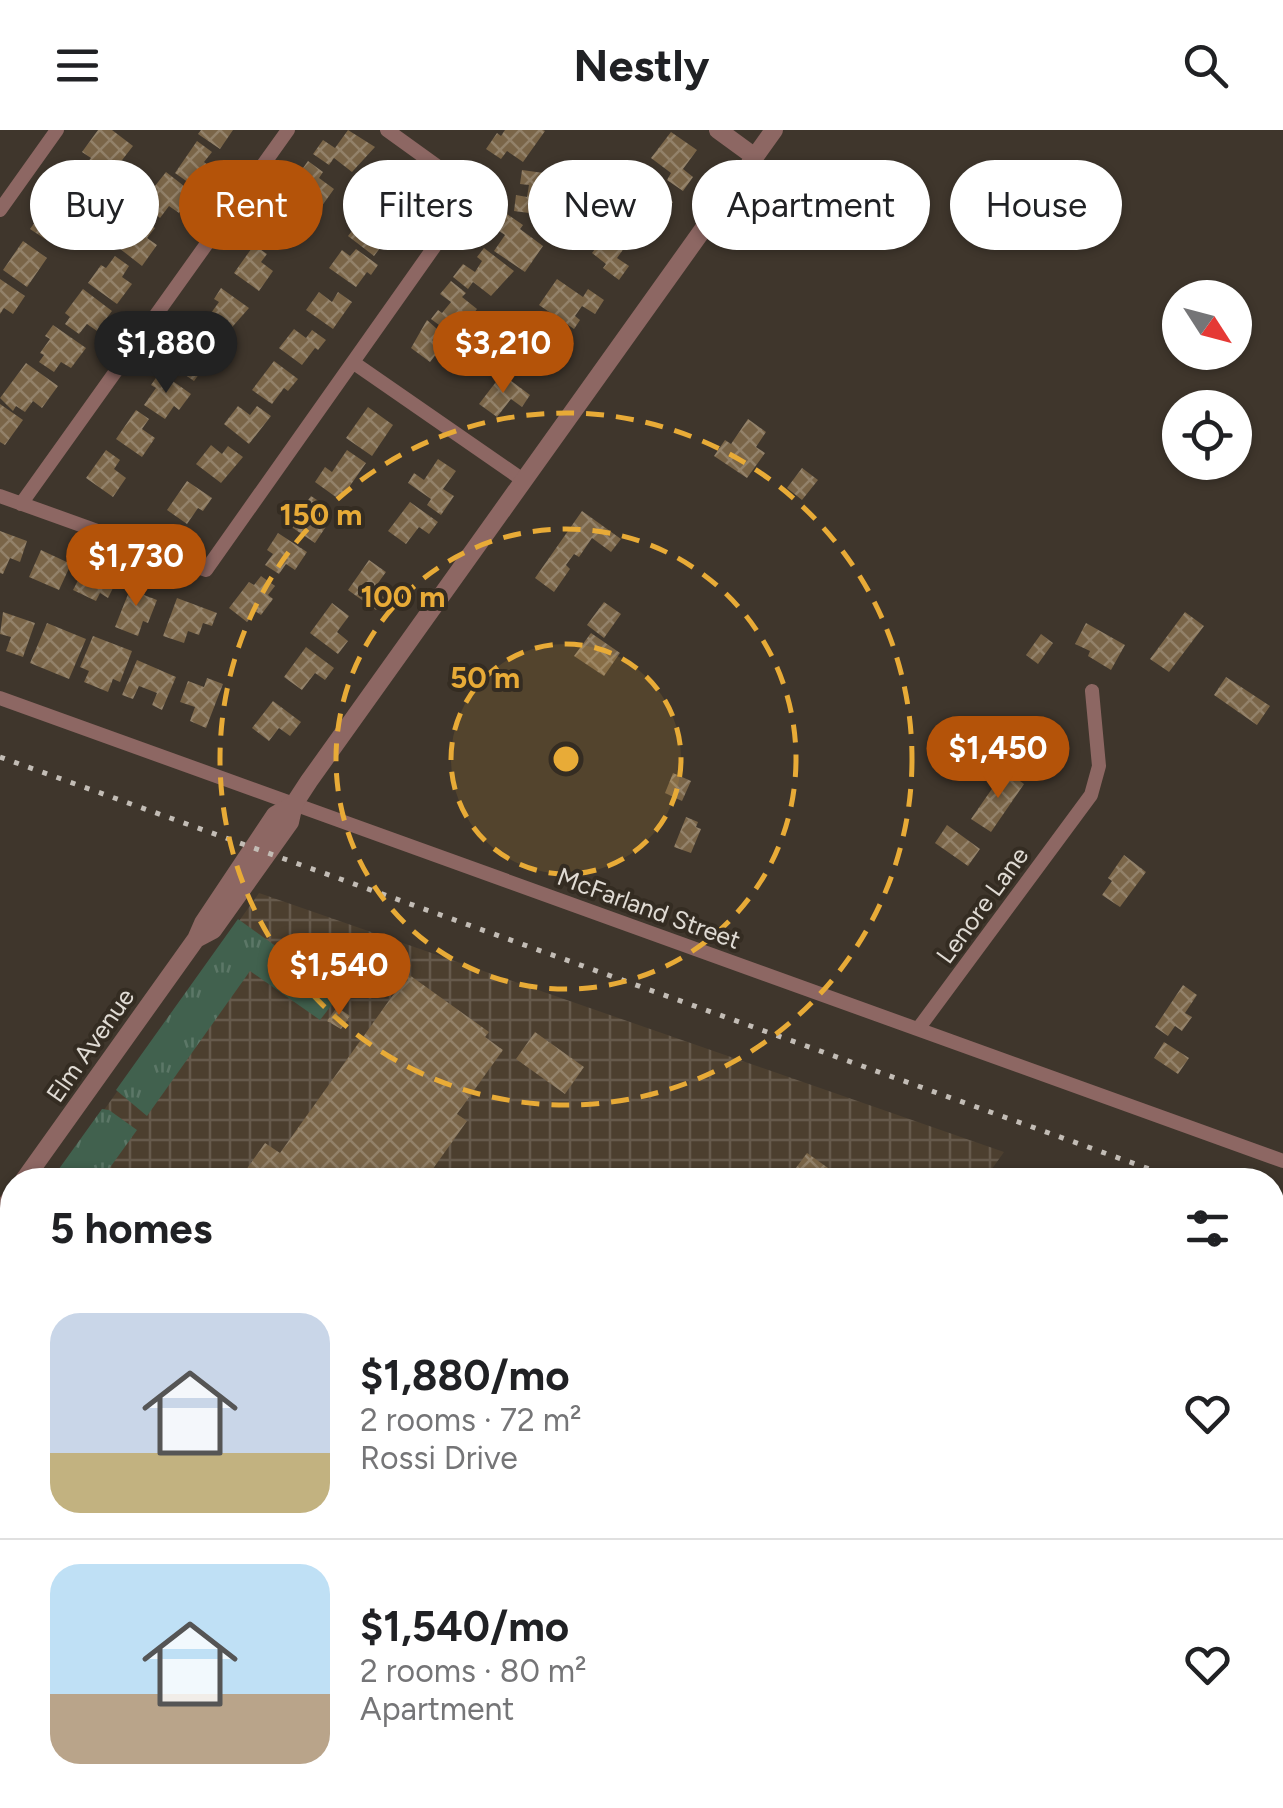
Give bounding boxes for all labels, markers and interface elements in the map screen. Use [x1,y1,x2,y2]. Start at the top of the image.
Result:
icon: menu [50,38,105,93]
text: Nestly [574,38,709,92]
icon: search [1178,38,1233,93]
chip: Buy [30,160,159,250]
chip: Rent [179,160,323,250]
chip: Filters [343,160,508,250]
chip: New [528,160,672,250]
chip: Apartment [692,160,930,250]
chip: House [950,160,1122,250]
north arrow [1162,280,1252,370]
map controls [1162,280,1252,480]
pin: $1,880 [85,311,247,396]
pin: $3,210 [422,311,584,396]
text: $1,880 [116,324,216,362]
text: $3,210 [455,324,551,362]
button: locate [1162,390,1252,480]
text: 150 m [280,496,362,533]
pin: $1,730 [55,524,217,609]
text: $1,730 [88,537,184,575]
text: 100 m [361,578,445,615]
text: 50 m [450,659,520,696]
pin: $1,450 [917,716,1079,801]
text: $1,450 [948,729,1048,767]
centre of rings [548,741,584,777]
street label: Lenore Lane [930,841,1034,969]
street label: McFarland Street [553,861,745,955]
pin: $1,540 [258,933,420,1018]
text: $1,540 [289,946,389,984]
street label: Elm Avenue [40,982,140,1108]
icon: filters [1180,1201,1235,1256]
text: 5 homes [50,1203,212,1254]
text: $1,880/mo [360,1350,570,1401]
icon: home [130,1353,250,1473]
icon: heart [1180,1386,1235,1441]
text: 2 rooms · 72 m² [360,1401,582,1439]
text: Rossi Drive [360,1439,518,1477]
text: $1,540/mo [360,1601,569,1652]
icon: home [130,1604,250,1724]
icon: heart [1180,1637,1235,1692]
text: 2 rooms · 80 m² [360,1652,587,1690]
text: Apartment [360,1690,514,1728]

